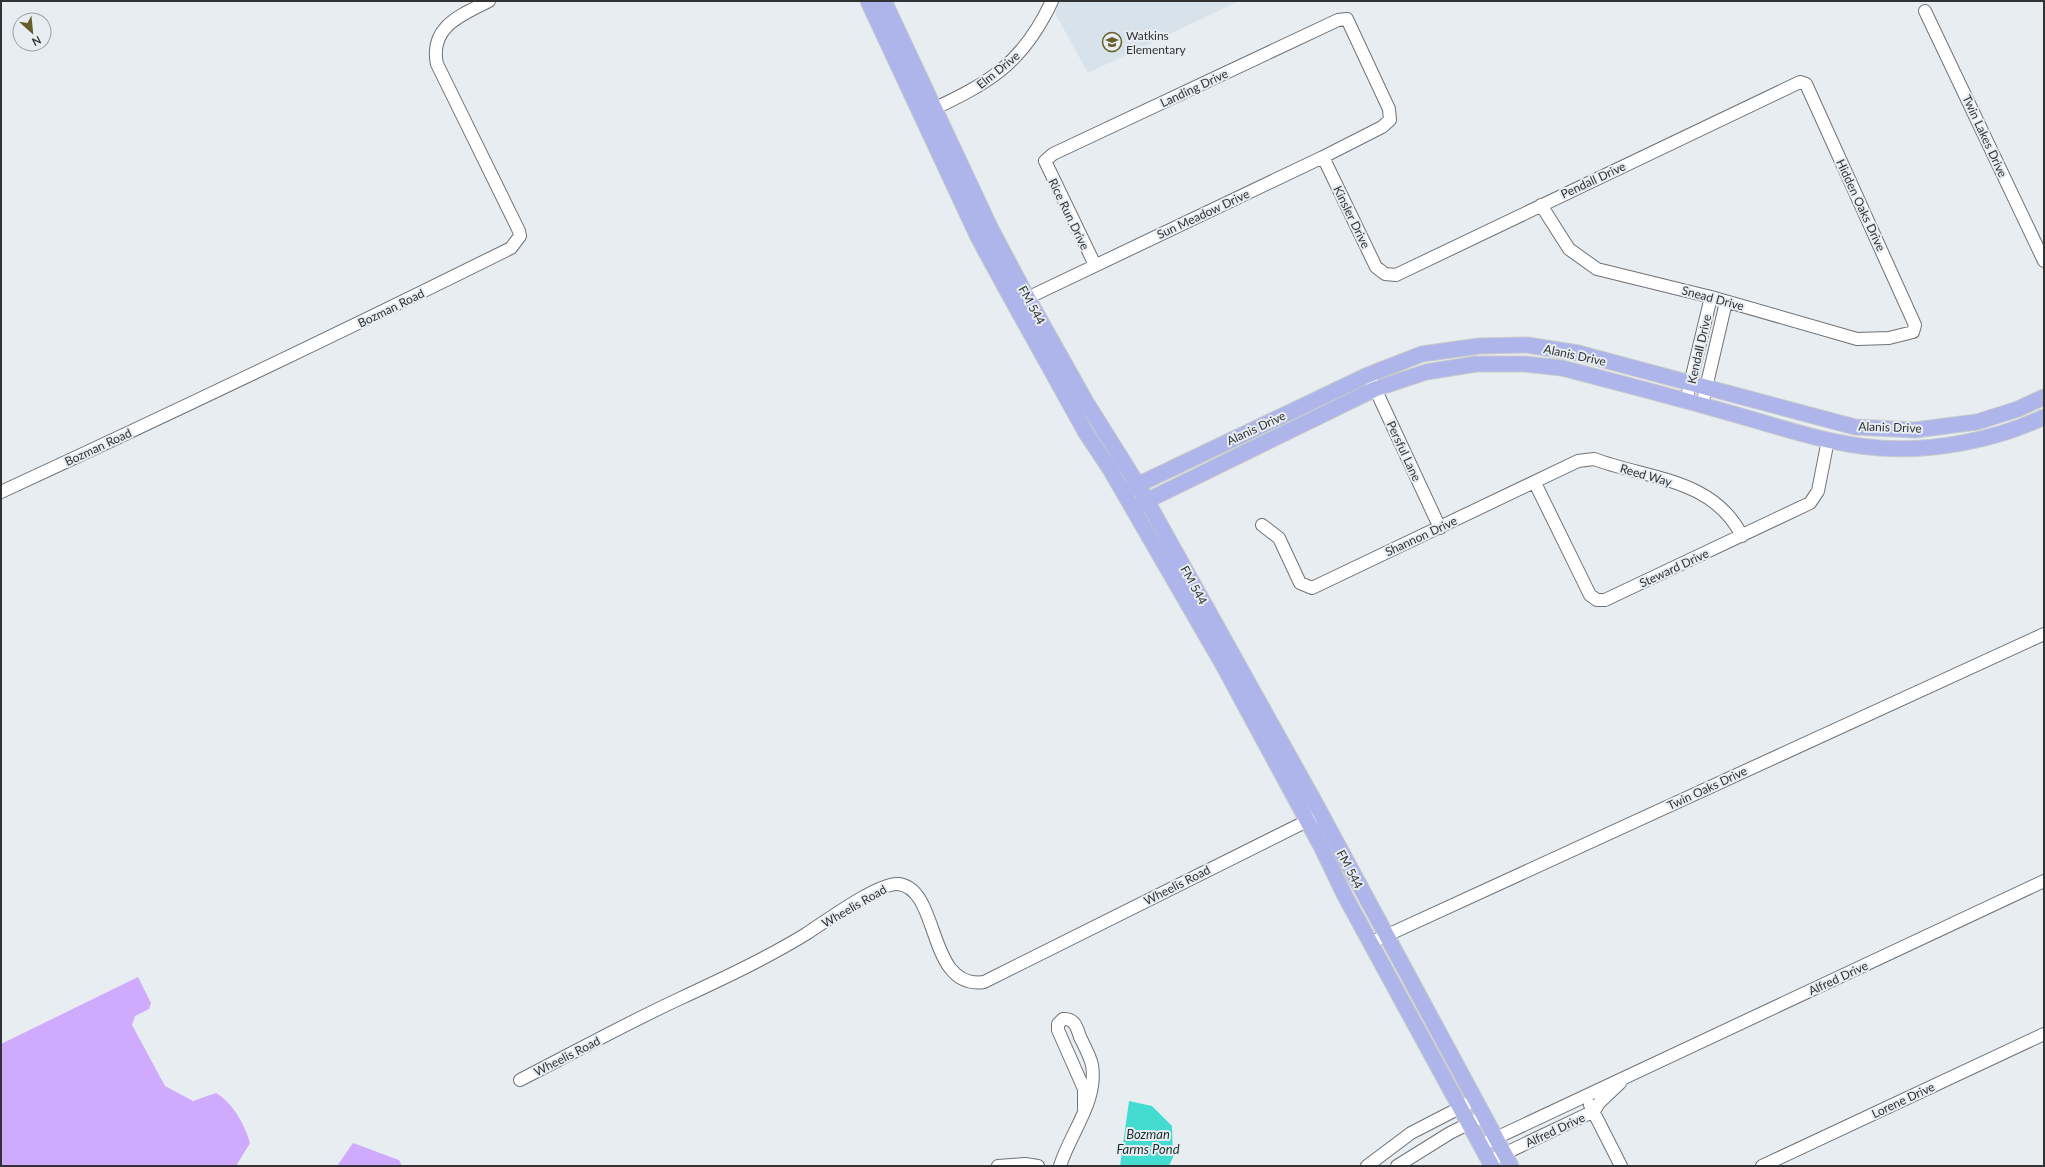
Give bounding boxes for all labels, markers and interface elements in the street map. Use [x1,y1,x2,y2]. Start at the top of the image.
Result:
north arrow [12,12,52,52]
place label: Watkins Elementary [1126,28,1186,57]
school or university icon: Watkins Elementary [1101,31,1123,53]
text: N [30,34,43,49]
street label: Elm Drive [973,48,1023,92]
street label: Landing Drive [1158,66,1230,110]
street label: Twin Lakes Drive [1959,92,2011,180]
street label: Hidden Oaks Drive [1833,157,1889,253]
street label: Pendall Drive [1558,158,1628,202]
street label: Rice Run Drive [1045,176,1093,252]
street label: Kinsler Drive [1330,183,1374,251]
street label: Sun Meadow Drive [1154,186,1252,242]
street label: FM 544 [1015,283,1049,327]
street label: Snead Drive [1680,283,1746,313]
street label: Bozman Road [355,285,427,331]
street label: Kendall Drive [1684,313,1714,385]
street label: Alanis Drive [1542,341,1608,369]
street label: Alanis Drive [1224,408,1288,448]
street label: Alanis Drive [1858,418,1922,436]
street label: Persful Lane [1384,419,1424,483]
street label: Bozman Road [62,425,134,469]
street label: Reed Way [1618,460,1674,490]
street label: Shannon Drive [1383,513,1459,559]
street label: Steward Drive [1637,545,1711,591]
street label: FM 544 [1177,563,1211,607]
street label: Twin Oaks Drive [1665,763,1749,813]
street label: FM 544 [1334,847,1366,891]
street label: Wheelis Road [1141,862,1213,908]
street label: Wheelis Road [819,881,889,931]
street label: Alfred Drive [1806,958,1870,998]
street label: Wheelis Road [531,1033,603,1079]
street label: Lorene Drive [1869,1079,1937,1121]
street label: Alfred Drive [1523,1110,1587,1150]
water label: Bozman Farms Pond [1116,1126,1180,1157]

